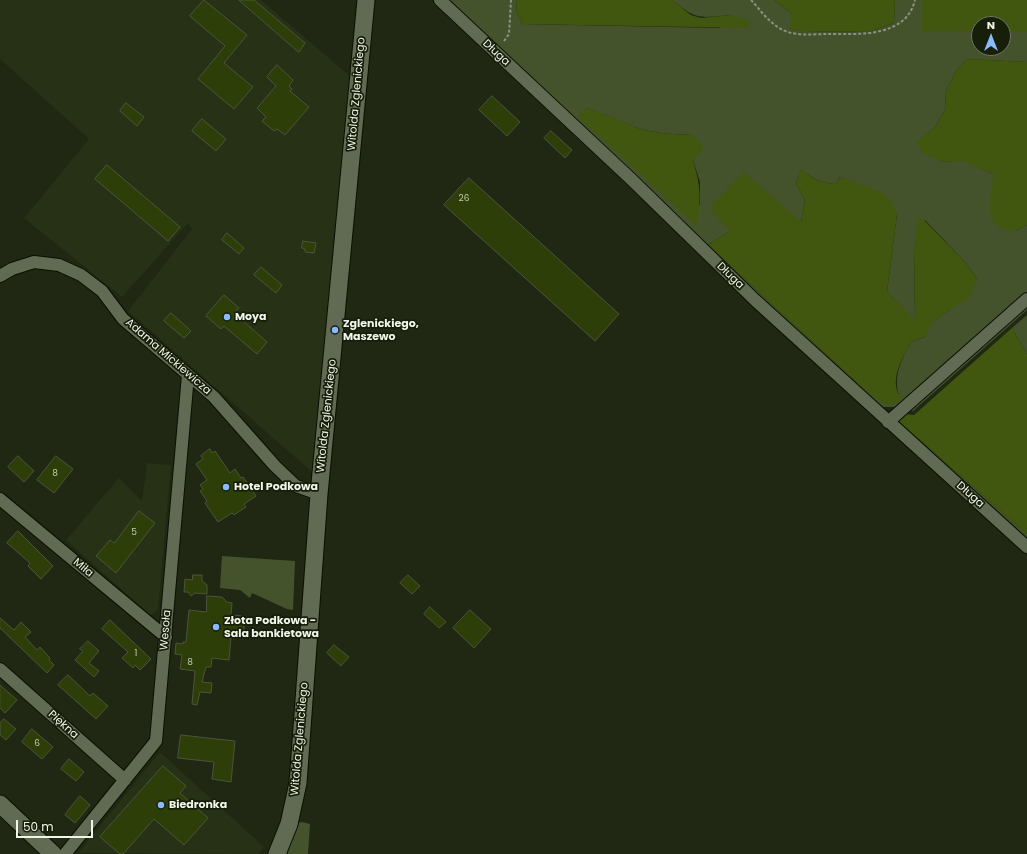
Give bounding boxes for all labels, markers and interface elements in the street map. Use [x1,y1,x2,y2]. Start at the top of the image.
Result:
north arrow [971,16,1011,56]
text: N [987,17,995,33]
street label: Witolda Zglenickiego [345,37,369,151]
street label: Długa [480,37,512,69]
house number: 26 [459,194,469,204]
street label: Długa [714,260,746,292]
place label: Moya [235,310,267,324]
marker: Moya [222,312,232,322]
street label: Adama Mickiewicza [123,316,213,398]
place label: Zglenickiego, Maszewo [343,317,419,343]
marker: Zglenickiego, Maszewo [330,325,340,335]
street label: Witolda Zglenickiego [314,359,340,473]
house number: 8 [52,469,58,479]
street label: Długa [954,479,986,511]
place label: Hotel Podkowa [234,480,318,494]
marker: Hotel Podkowa [221,482,231,492]
house number: 5 [131,528,137,538]
street label: Miła [70,556,96,580]
street label: Wesoła [158,609,174,651]
place label: Złota Podkowa - Sala bankietowa [224,614,319,640]
marker: Złota Podkowa - Sala bankietowa [211,622,221,632]
house number: 1 [135,649,137,659]
house number: 8 [187,658,193,668]
street label: Witolda Zglenickiego [288,682,312,796]
street label: Piękna [45,708,81,742]
house number: 6 [34,739,40,749]
place label: Biedronka [169,798,227,812]
marker: Biedronka [156,800,166,810]
scale bar [18,812,95,838]
text: 50 m [23,818,54,835]

